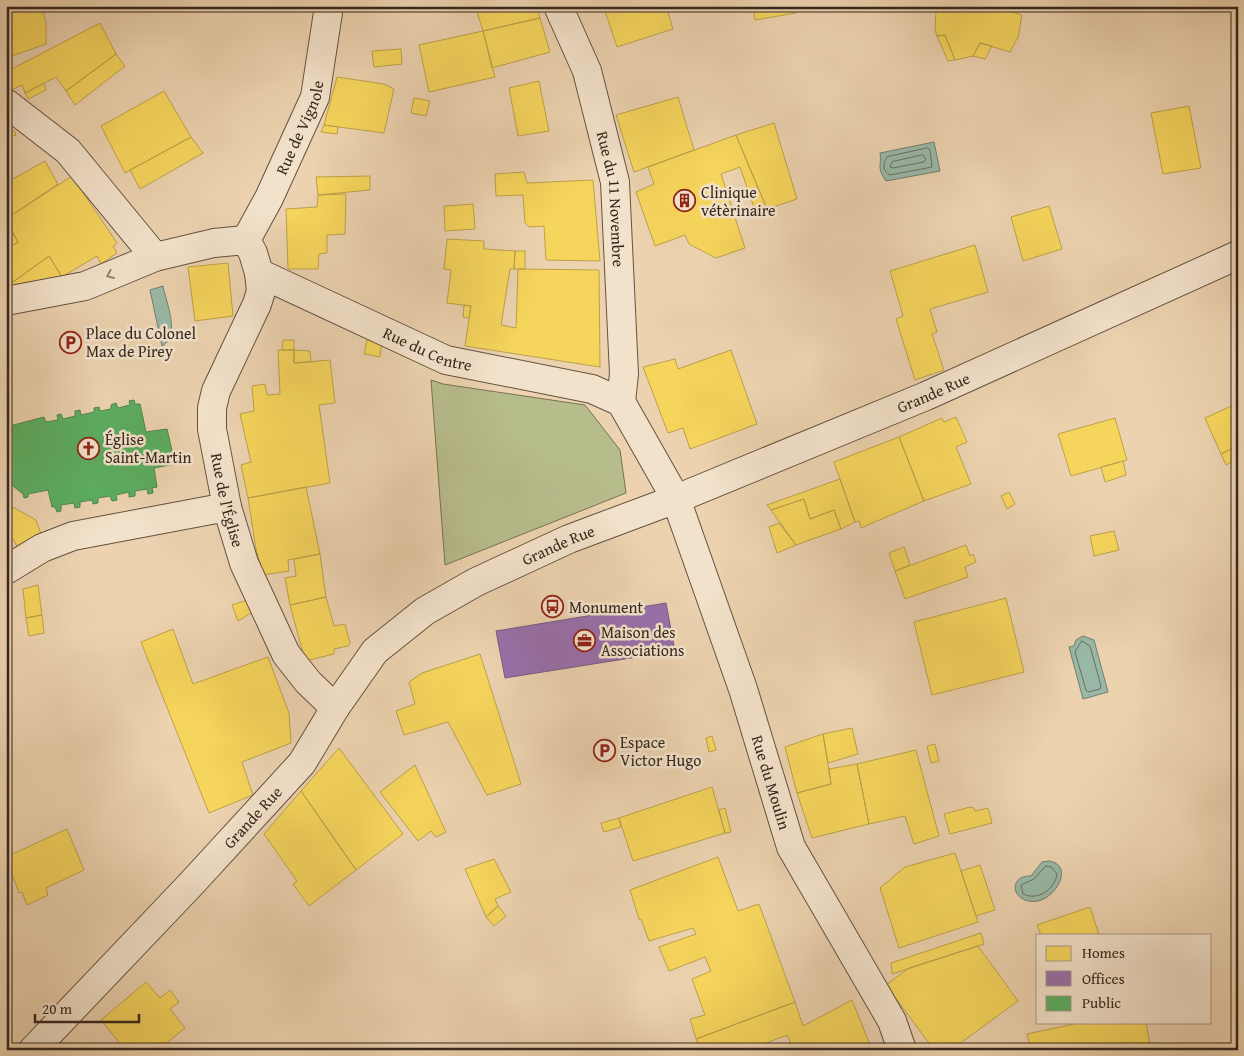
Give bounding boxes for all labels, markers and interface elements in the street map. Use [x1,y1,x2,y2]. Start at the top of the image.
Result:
street label: Rue de Vignole [269,79,329,179]
street label: Rue du 11 Novembre [591,128,631,267]
place label: Clinique vétèrinaire [701,180,776,222]
building icon: Clinique vétèrinaire [673,189,697,213]
one-way arrow [106,269,115,279]
street label: Rue du Centre [379,320,474,377]
place label: Place du Colonel Max de Pirey [86,321,197,363]
parking icon: Place du Colonel Max de Pirey [58,330,82,354]
street label: Grande Rue [893,366,974,419]
place label: Église Saint-Martin [105,427,191,469]
church icon: Église Saint-Martin [77,436,101,460]
street label: Rue de l'Église [205,451,250,550]
street label: Grande Rue [518,519,598,571]
bus stop icon: Monument [541,595,565,619]
place label: Monument [569,595,643,619]
place label: Maison des Associations [601,620,684,662]
office icon: Maison des Associations [573,629,597,653]
place label: Espace Victor Hugo [620,730,701,772]
street label: Rue du Moulin [746,732,797,833]
parking icon: Espace Victor Hugo [592,739,616,763]
street label: Grande Rue [217,780,287,854]
legend [1036,934,1212,1024]
text: Homes [1082,942,1125,963]
text: Offices [1082,968,1125,989]
scale bar [35,991,139,1023]
text: Public [1082,992,1121,1013]
text: 20 m [42,998,73,1019]

